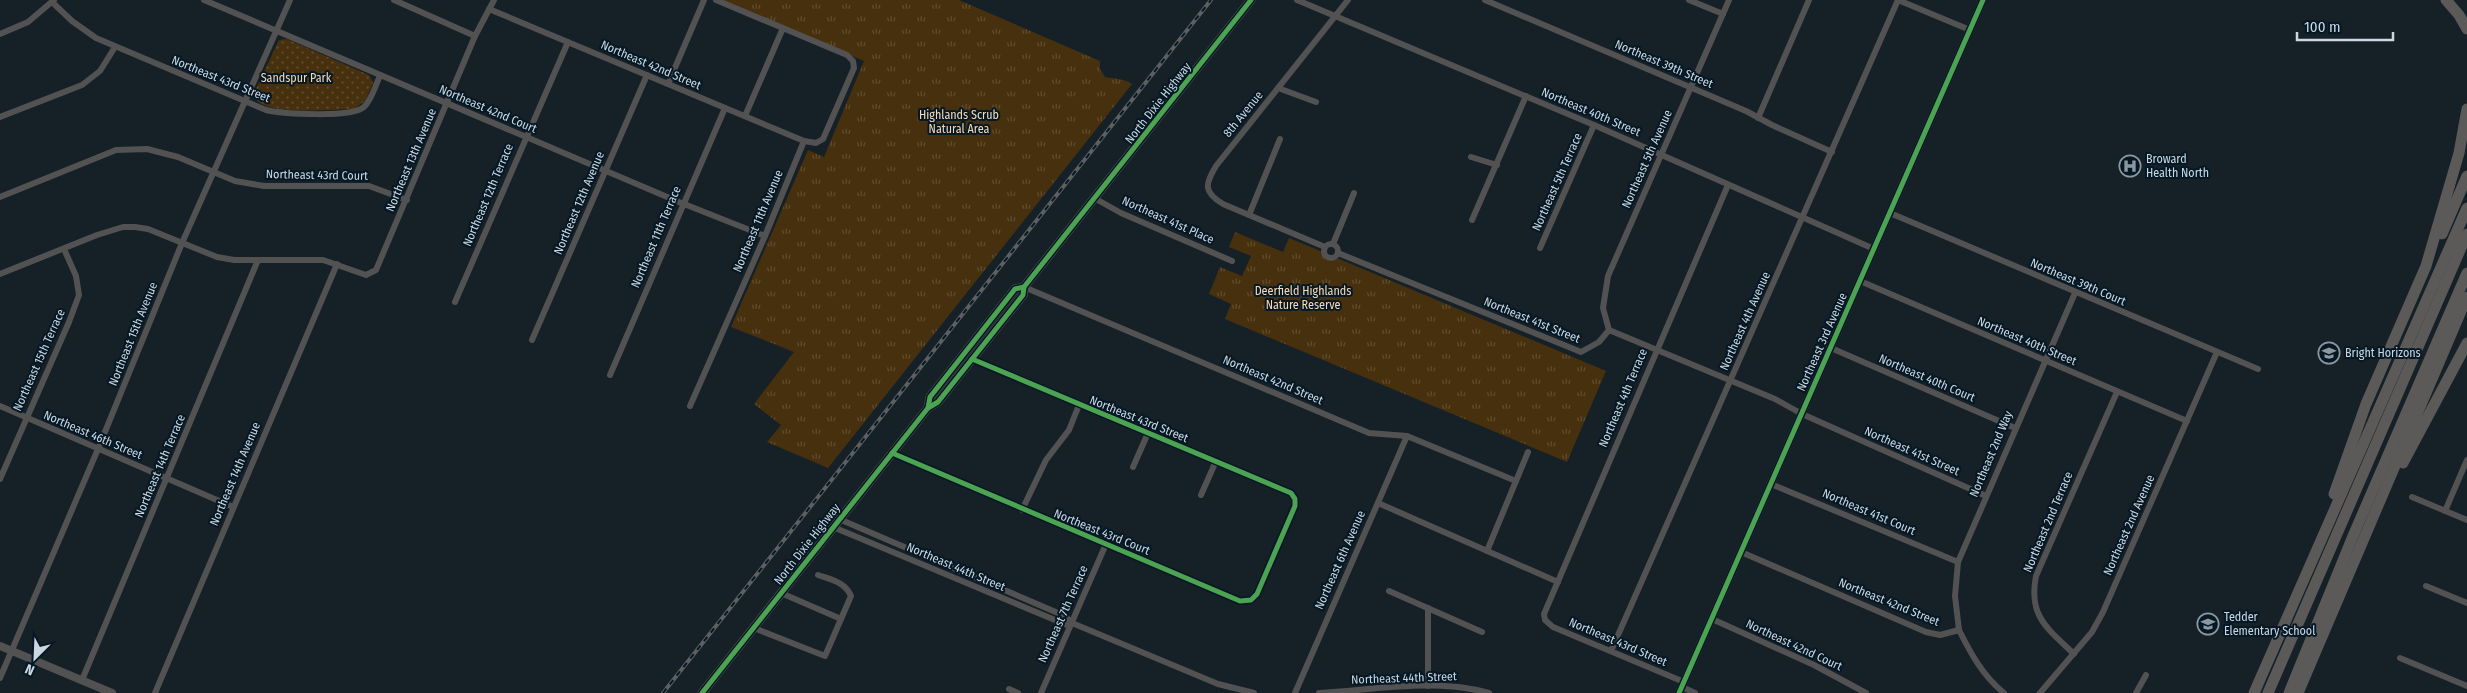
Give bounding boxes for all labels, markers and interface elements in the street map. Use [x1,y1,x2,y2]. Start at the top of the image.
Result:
scale bar [2297,10,2393,42]
text: 100 m [2304,18,2341,36]
street label: Northeast 39th Street [1613,37,1715,91]
street label: Northeast 42nd Street [599,38,703,92]
street label: Northeast 43rd Street [170,53,272,105]
street label: North Dixie Highway [1122,59,1194,146]
park label: Sandspur Park [261,71,332,85]
street label: Northeast 42nd Court [437,82,539,136]
street label: Northeast 40th Street [1539,85,1643,139]
street label: 8th Avenue [1220,88,1266,140]
street label: Northeast 13th Avenue [383,106,439,214]
park label: Highlands Scrub Natural Area [919,108,999,136]
street label: Northeast 5th Avenue [1619,108,1675,210]
street label: Northeast 5th Terrace [1529,131,1585,233]
street label: Northeast 12th Terrace [460,142,516,248]
street label: Northeast 12th Avenue [551,149,607,257]
place label: Broward Health North [2146,152,2209,180]
hospital icon: Broward Health North [2118,154,2142,178]
street label: Northeast 43rd Court [266,167,368,183]
street label: Northeast 11th Avenue [730,168,786,274]
street label: Northeast 11th Terrace [628,184,684,290]
street label: Northeast 41st Place [1120,193,1216,247]
street label: Northeast 39th Court [2028,256,2128,308]
street label: Northeast 4th Avenue [1717,269,1773,372]
street label: Northeast 15th Avenue [106,280,160,388]
park label: Deerfield Highlands Nature Reserve [1255,284,1351,312]
street label: Northeast 3rd Avenue [1794,291,1850,393]
street label: Northeast 41st Street [1482,294,1582,346]
street label: Northeast 15th Terrace [10,307,68,413]
street label: Northeast 40th Street [1975,314,2079,368]
school or university icon: Bright Horizons [2317,341,2341,365]
street label: Northeast 4th Terrace [1596,346,1650,449]
place label: Bright Horizons [2345,346,2421,360]
street label: Northeast 40th Court [1877,351,1977,405]
street label: Northeast 42nd Street [1221,353,1325,407]
street label: Northeast 43rd Street [1088,393,1190,445]
street label: Northeast 46th Street [42,408,145,462]
street label: Northeast 2nd Way [1967,408,2016,499]
street label: Northeast 14th Terrace [132,412,188,520]
street label: Northeast 14th Avenue [207,420,263,528]
street label: Northeast 41st Street [1862,424,1962,478]
street label: Northeast 2nd Terrace [2020,470,2076,574]
street label: Northeast 2nd Avenue [2101,473,2157,577]
street label: Northeast 41st Court [1820,486,1918,538]
street label: North Dixie Highway [771,500,843,587]
street label: Northeast 43rd Court [1052,506,1152,558]
street label: Northeast 6th Avenue [1312,508,1368,612]
street label: Northeast 44th Street [905,540,1007,594]
street label: Northeast 7th Terrace [1035,563,1091,665]
street label: Northeast 42nd Street [1837,575,1942,629]
place label: Tedder Elementary School [2224,610,2315,638]
school or university icon: Tedder Elementary School [2196,612,2220,636]
street label: Northeast 43rd Street [1567,615,1669,669]
street label: Northeast 42nd Court [1744,617,1844,673]
north arrow [10,633,60,683]
text: N [23,660,37,679]
street label: Northeast 44th Street [1351,669,1457,687]

